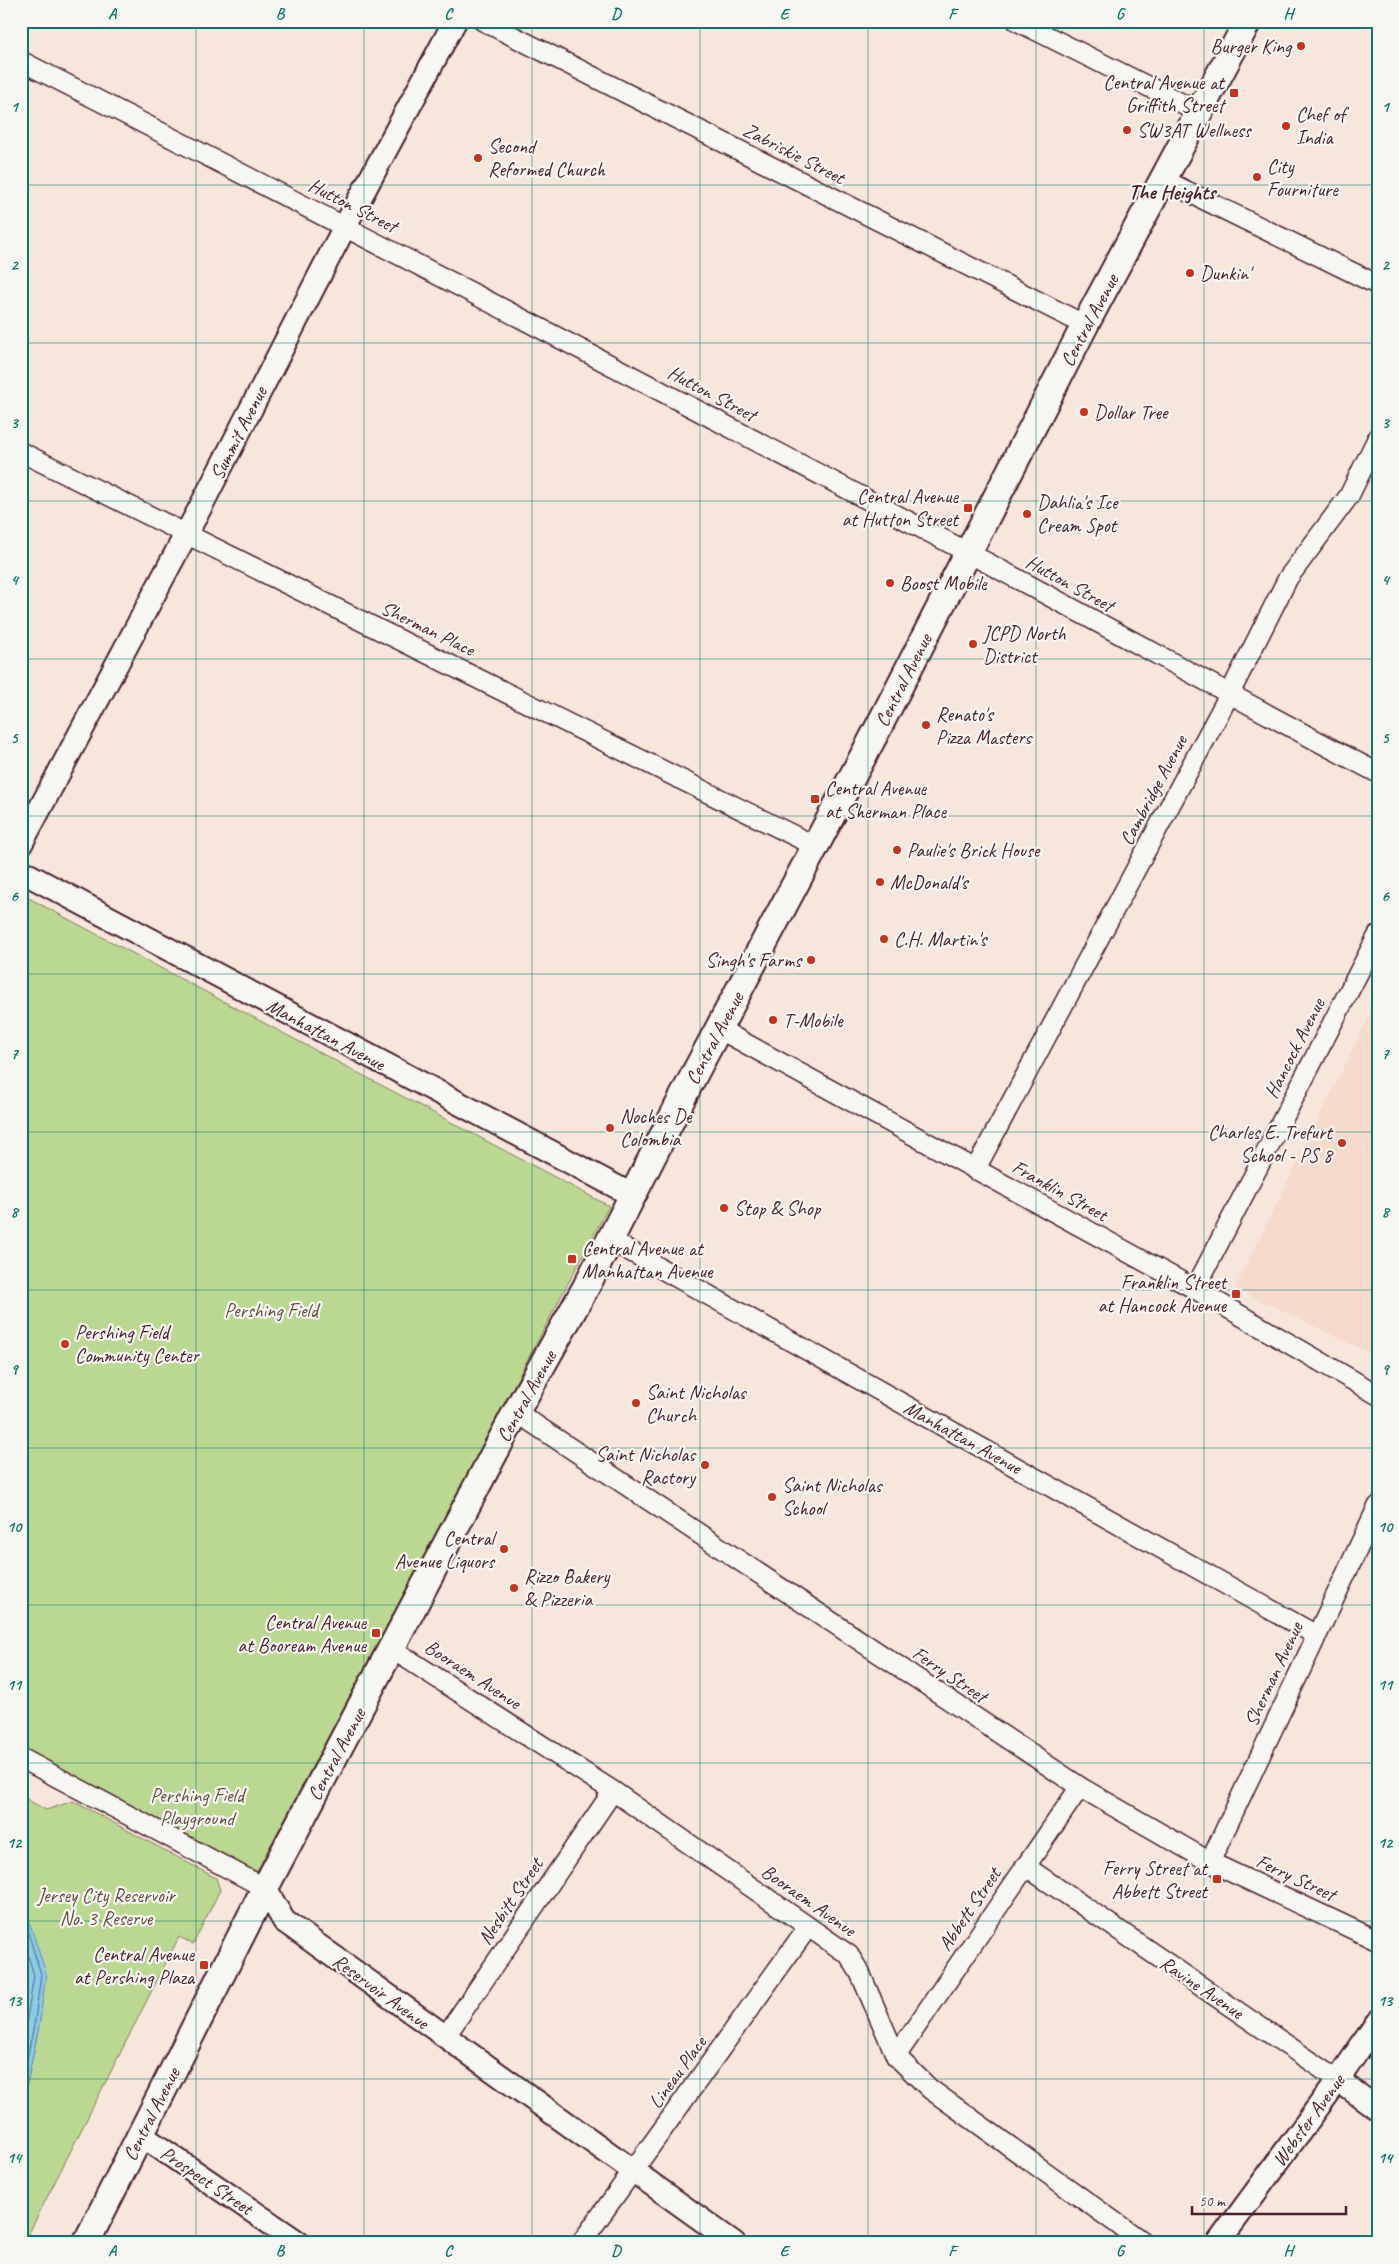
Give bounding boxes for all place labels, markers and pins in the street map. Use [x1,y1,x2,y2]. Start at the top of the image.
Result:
place label: Burger King [1211,34,1293,59]
marker: Burger King [1295,40,1307,52]
place label: Central Avenue at Griffith Street [1103,70,1227,118]
marker: Central Avenue at Griffith Street [1228,87,1240,99]
place label: Chef of India [1296,102,1350,150]
place label: SW3AT Wellness [1137,118,1253,143]
marker: Chef of India [1280,120,1292,132]
marker: SW3AT Wellness [1121,124,1133,136]
place label: Second Reformed Church [488,134,606,182]
marker: Second Reformed Church [472,152,484,164]
place label: City Fourniture [1267,154,1339,202]
marker: City Fourniture [1251,171,1263,183]
place label: Dunkin' [1200,261,1254,286]
marker: Dunkin' [1184,267,1196,279]
place label: Dollar Tree [1094,400,1169,425]
marker: Dollar Tree [1078,406,1090,418]
place label: Central Avenue at Hutton Street [842,484,960,532]
place label: Dahlia's Ice Cream Spot [1037,490,1119,538]
marker: Central Avenue at Hutton Street [962,502,974,514]
marker: Dahlia's Ice Cream Spot [1021,508,1033,520]
place label: Boost Mobile [900,571,988,596]
marker: Boost Mobile [884,577,896,589]
place label: JCPD North District [982,621,1067,669]
marker: JCPD North District [967,638,979,650]
place label: Renato's Pizza Masters [936,702,1033,750]
marker: Renato's Pizza Masters [920,719,932,731]
place label: Central Avenue at Sherman Place [825,776,947,824]
marker: Central Avenue at Sherman Place [809,793,821,805]
place label: Paulie's Brick House [907,838,1041,863]
marker: Paulie's Brick House [891,844,903,856]
place label: McDonald's [890,870,970,895]
marker: McDonald's [874,876,886,888]
place label: C.H. Martin's [894,927,988,952]
marker: C.H. Martin's [878,933,890,945]
place label: Singh's Farms [706,948,803,973]
marker: Singh's Farms [805,954,817,966]
place label: T-Mobile [783,1008,844,1033]
marker: T-Mobile [767,1014,779,1026]
place label: Noches De Colombia [620,1104,693,1152]
place label: Charles E. Trefurt School - PS 8 [1208,1120,1334,1168]
marker: Noches De Colombia [604,1122,616,1134]
marker: Charles E. Trefurt School - PS 8 [1336,1137,1348,1149]
place label: Stop & Shop [734,1196,822,1221]
marker: Stop & Shop [718,1202,730,1214]
place label: Central Avenue at Manhattan Avenue [582,1236,714,1284]
marker: Central Avenue at Manhattan Avenue [566,1253,578,1265]
place label: Franklin Street at Hancock Avenue [1098,1270,1228,1318]
marker: Franklin Street at Hancock Avenue [1230,1288,1242,1300]
place label: Pershing Field Community Center [75,1320,200,1368]
marker: Pershing Field Community Center [59,1338,71,1350]
place label: Saint Nicholas Church [646,1380,748,1428]
marker: Saint Nicholas Church [630,1397,642,1409]
place label: Saint Nicholas Ractory [595,1442,697,1490]
marker: Saint Nicholas Ractory [699,1459,711,1471]
place label: Saint Nicholas School [782,1473,884,1521]
marker: Saint Nicholas School [766,1491,778,1503]
place label: Central Avenue Liquors [395,1526,498,1574]
marker: Central Avenue Liquors [498,1543,510,1555]
place label: Rizzo Bakery & Pizzeria [524,1564,610,1612]
marker: Rizzo Bakery & Pizzeria [508,1582,520,1594]
place label: Central Avenue at Booream Avenue [238,1610,367,1658]
marker: Central Avenue at Booream Avenue [370,1627,382,1639]
place label: Ferry Street at Abbett Street [1103,1856,1209,1904]
marker: Ferry Street at Abbett Street [1211,1873,1223,1885]
place label: Central Avenue at Pershing Plaza [74,1942,196,1990]
marker: Central Avenue at Pershing Plaza [198,1959,210,1971]

